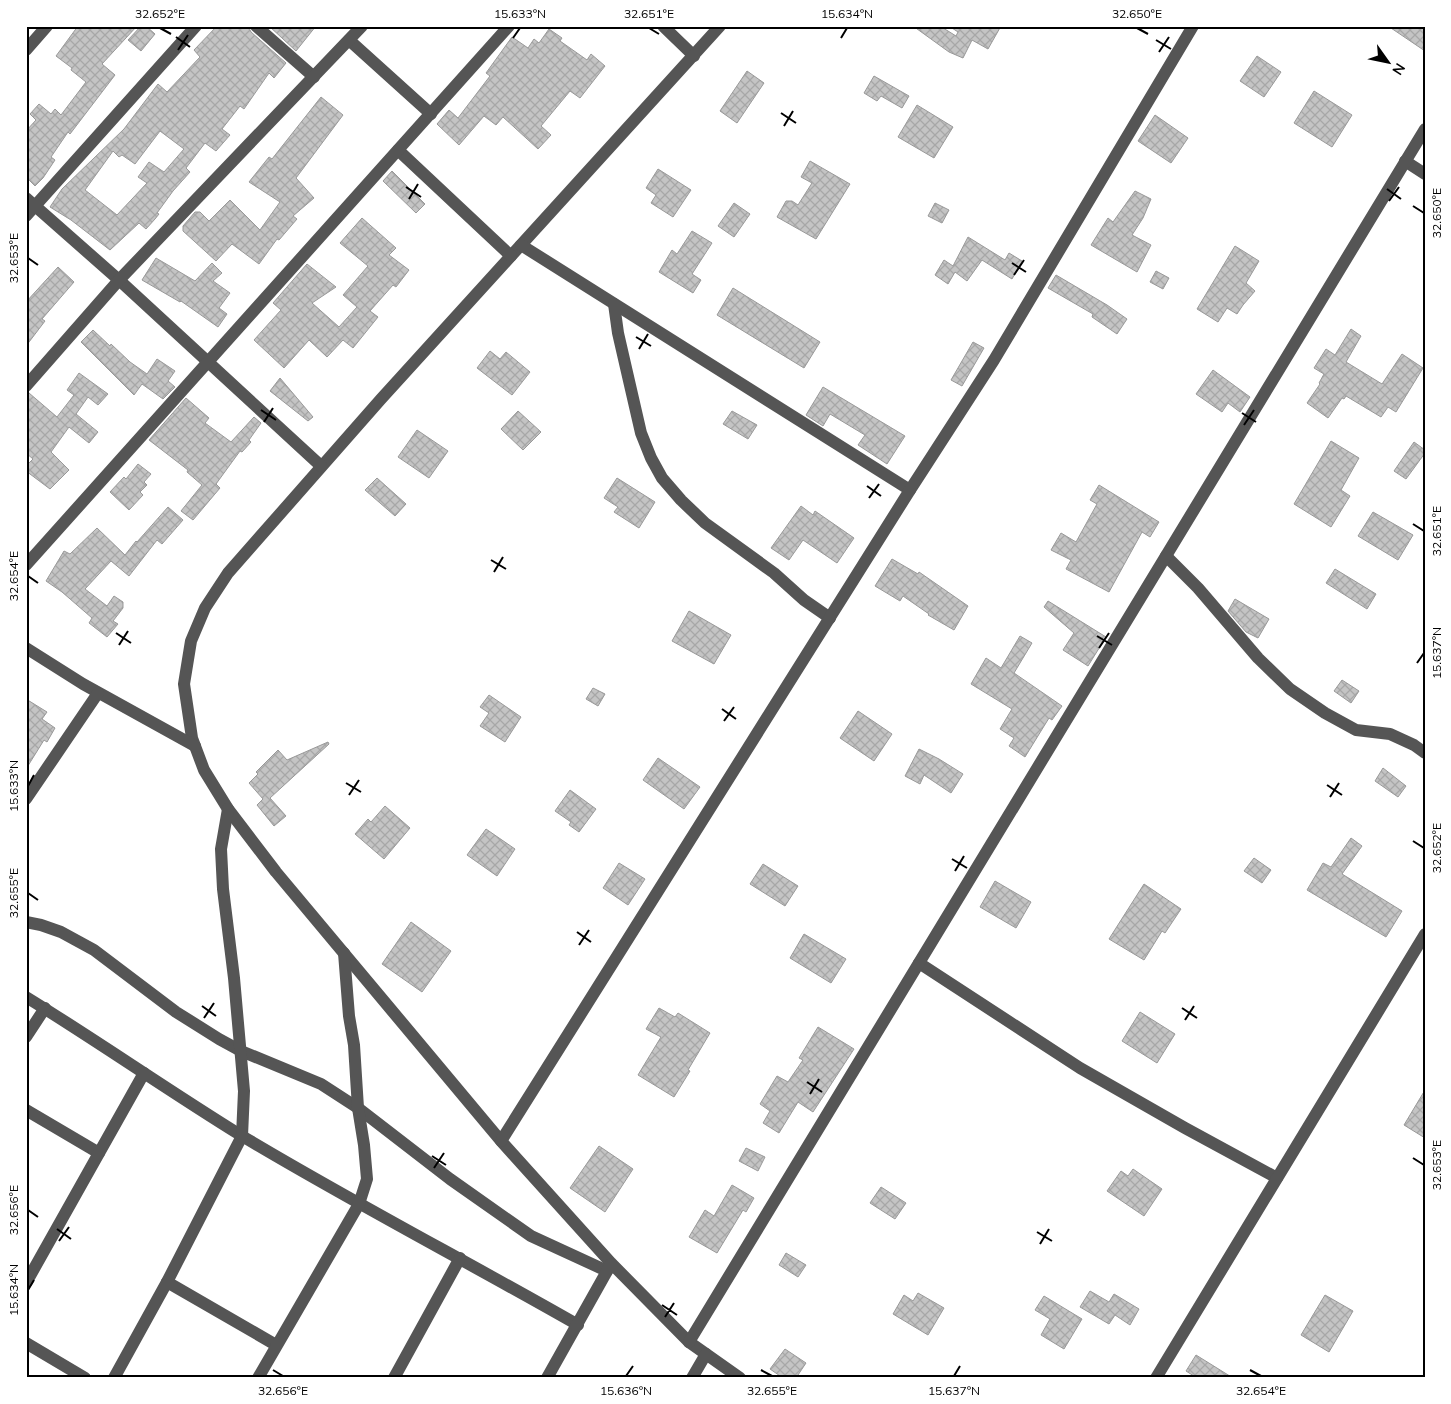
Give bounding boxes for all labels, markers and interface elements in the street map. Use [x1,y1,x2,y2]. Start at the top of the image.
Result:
text: 32.652°E [135,6,185,21]
text: 15.633°N [494,6,546,21]
text: 32.651°E [624,6,674,21]
text: 15.634°N [821,6,873,21]
text: 32.650°E [1112,6,1162,21]
north arrow [1364,38,1414,88]
text: N [1388,60,1409,78]
text: 32.650°E [1429,188,1444,238]
text: 32.653°E [6,233,21,283]
text: 32.651°E [1429,506,1444,556]
text: 32.654°E [6,551,21,601]
text: 15.637°N [1429,627,1444,679]
text: 15.633°N [6,760,21,812]
text: 32.652°E [1429,823,1444,873]
text: 32.655°E [6,868,21,918]
text: 32.653°E [1429,1140,1444,1190]
text: 32.656°E [6,1185,21,1235]
text: 15.634°N [6,1264,21,1316]
text: 32.656°E [258,1383,308,1398]
text: 15.636°N [600,1383,652,1398]
text: 32.655°E [747,1383,797,1398]
text: 15.637°N [928,1383,980,1398]
text: 32.654°E [1236,1383,1286,1398]

